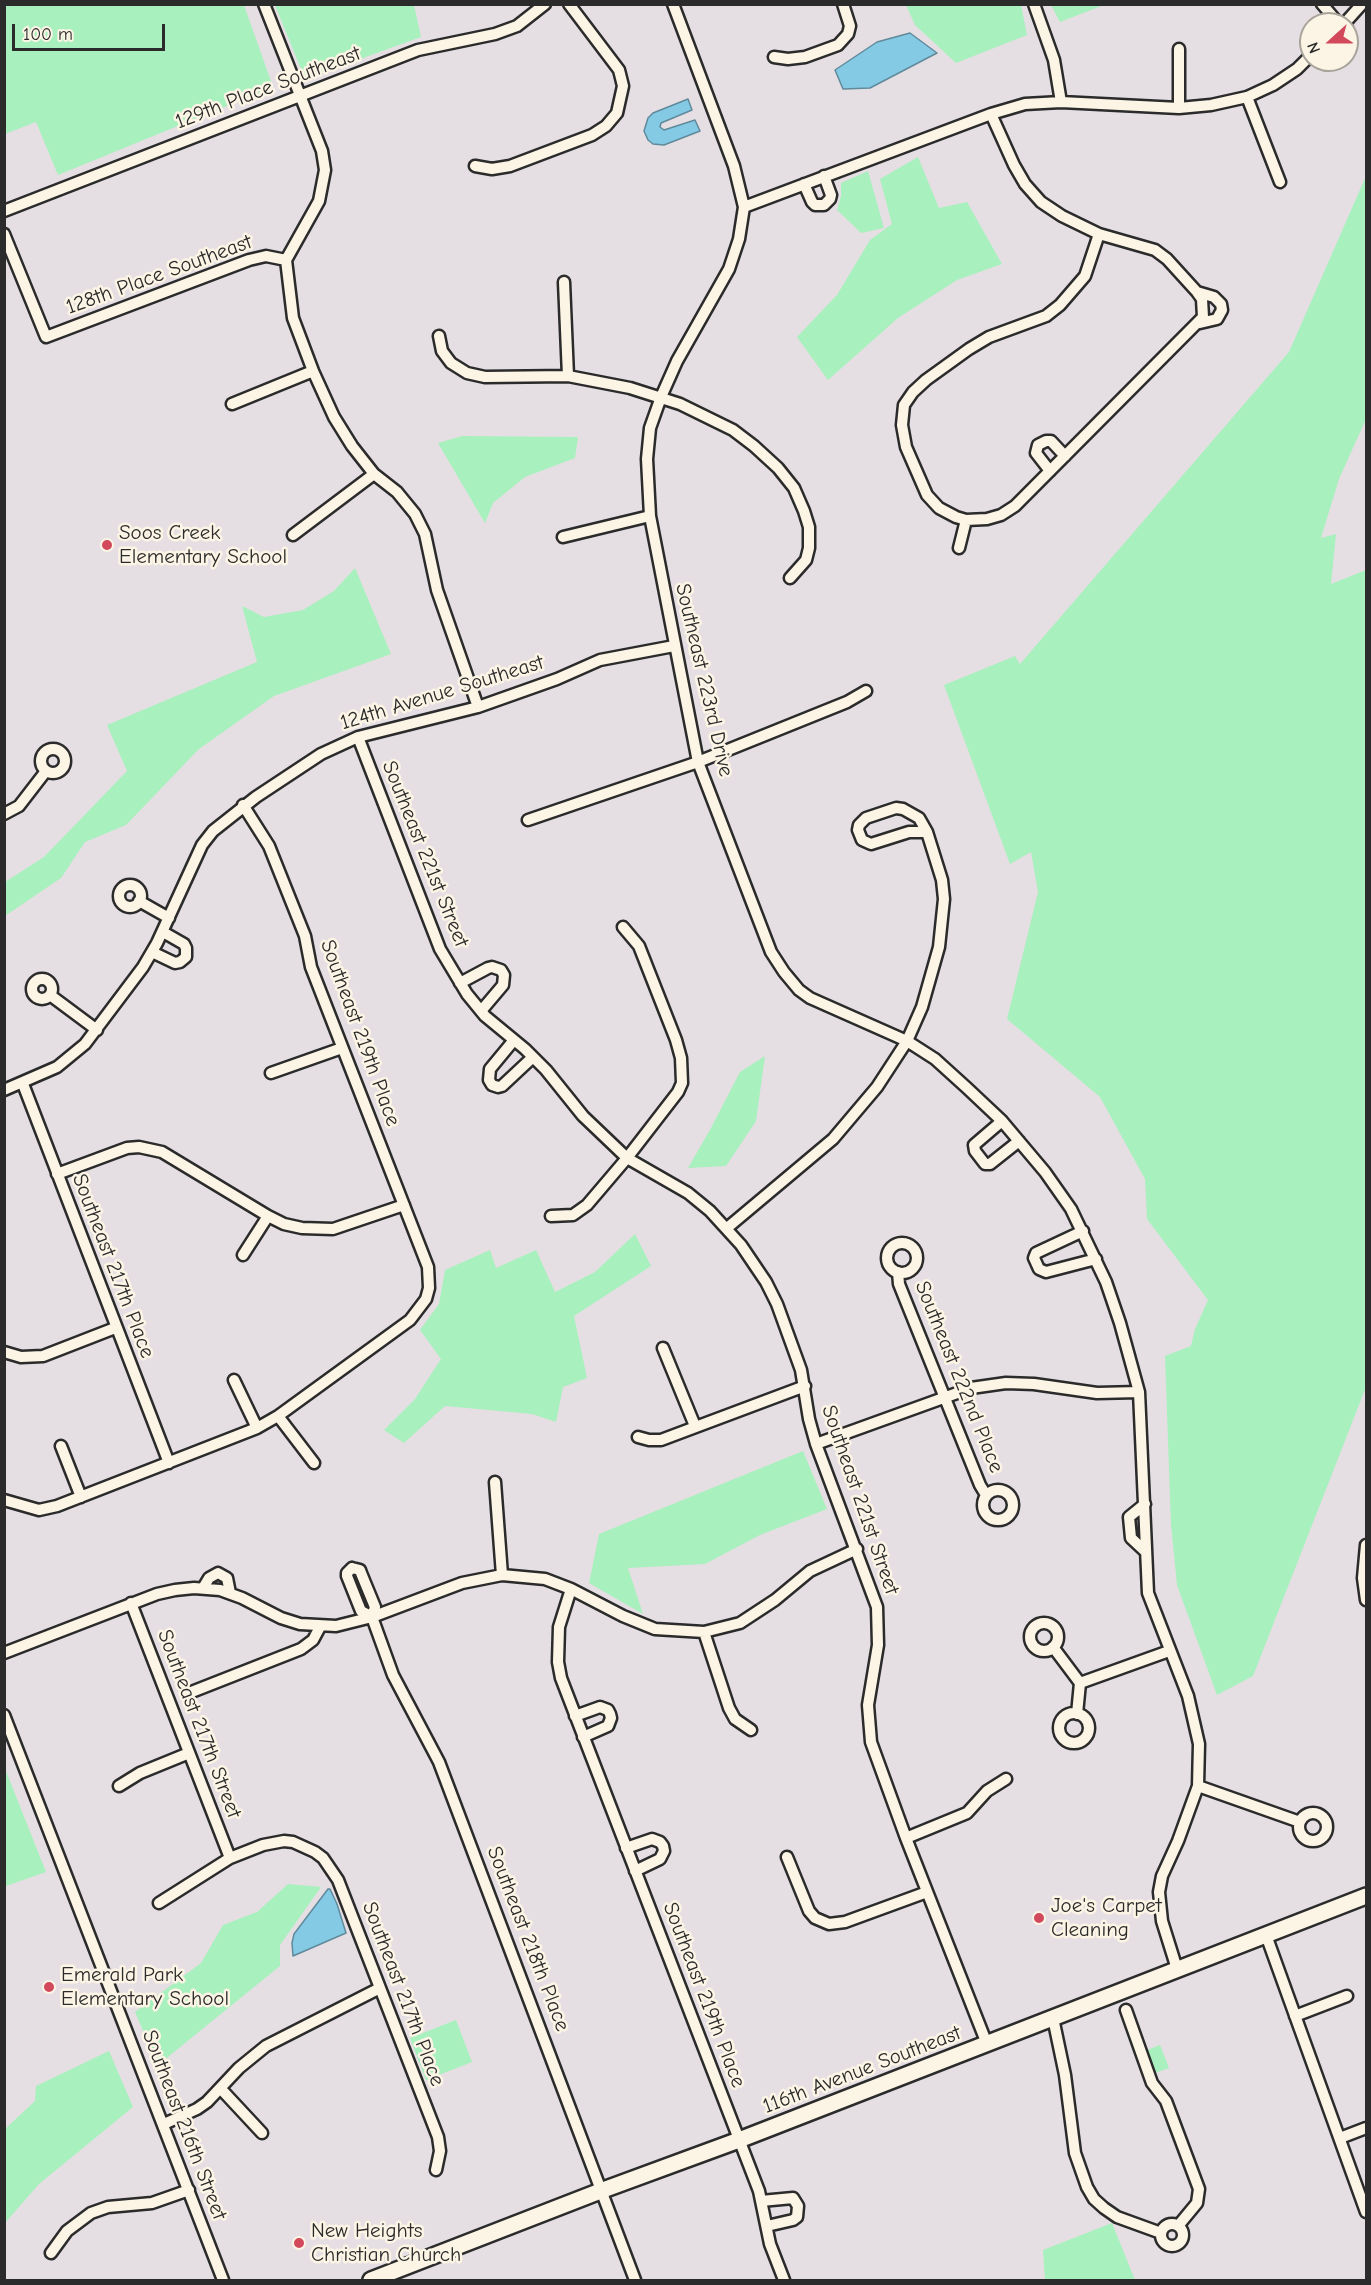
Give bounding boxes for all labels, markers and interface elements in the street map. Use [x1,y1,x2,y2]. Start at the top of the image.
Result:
scale bar [15,12,168,50]
north arrow [1299,12,1359,72]
text: 100 m [23,24,73,45]
text: N [1304,40,1324,56]
street label: 129th Place Southeast [172,41,364,135]
street label: 128th Place Southeast [63,230,255,320]
place label: Soos Creek Elementary School [119,520,287,570]
marker: Soos Creek Elementary School [100,538,114,552]
street label: Southeast 223rd Drive [670,581,738,779]
street label: 124th Avenue Southeast [337,650,547,736]
street label: Southeast 221st Street [376,757,474,951]
street label: Southeast 219th Place [315,936,405,1130]
street label: Southeast 217th Place [66,1170,160,1362]
street label: Southeast 222nd Place [909,1278,1009,1476]
street label: Southeast 221st Street [816,1402,904,1598]
street label: Southeast 217th Street [151,1626,247,1822]
street label: Southeast 218th Place [481,1843,575,2035]
place label: Joe's Carpet Cleaning [1051,1893,1162,1943]
street label: Southeast 217th Place [356,1898,450,2090]
street label: Southeast 219th Place [657,1899,751,2091]
marker: Joe's Carpet Cleaning [1032,1911,1046,1925]
place label: Emerald Park Elementary School [61,1962,229,2012]
marker: Emerald Park Elementary School [42,1980,56,1994]
street label: 116th Avenue Southeast [759,2021,965,2119]
street label: Southeast 216th Street [136,2026,232,2224]
place label: New Heights Christian Church [311,2218,461,2268]
marker: New Heights Christian Church [292,2236,306,2250]

